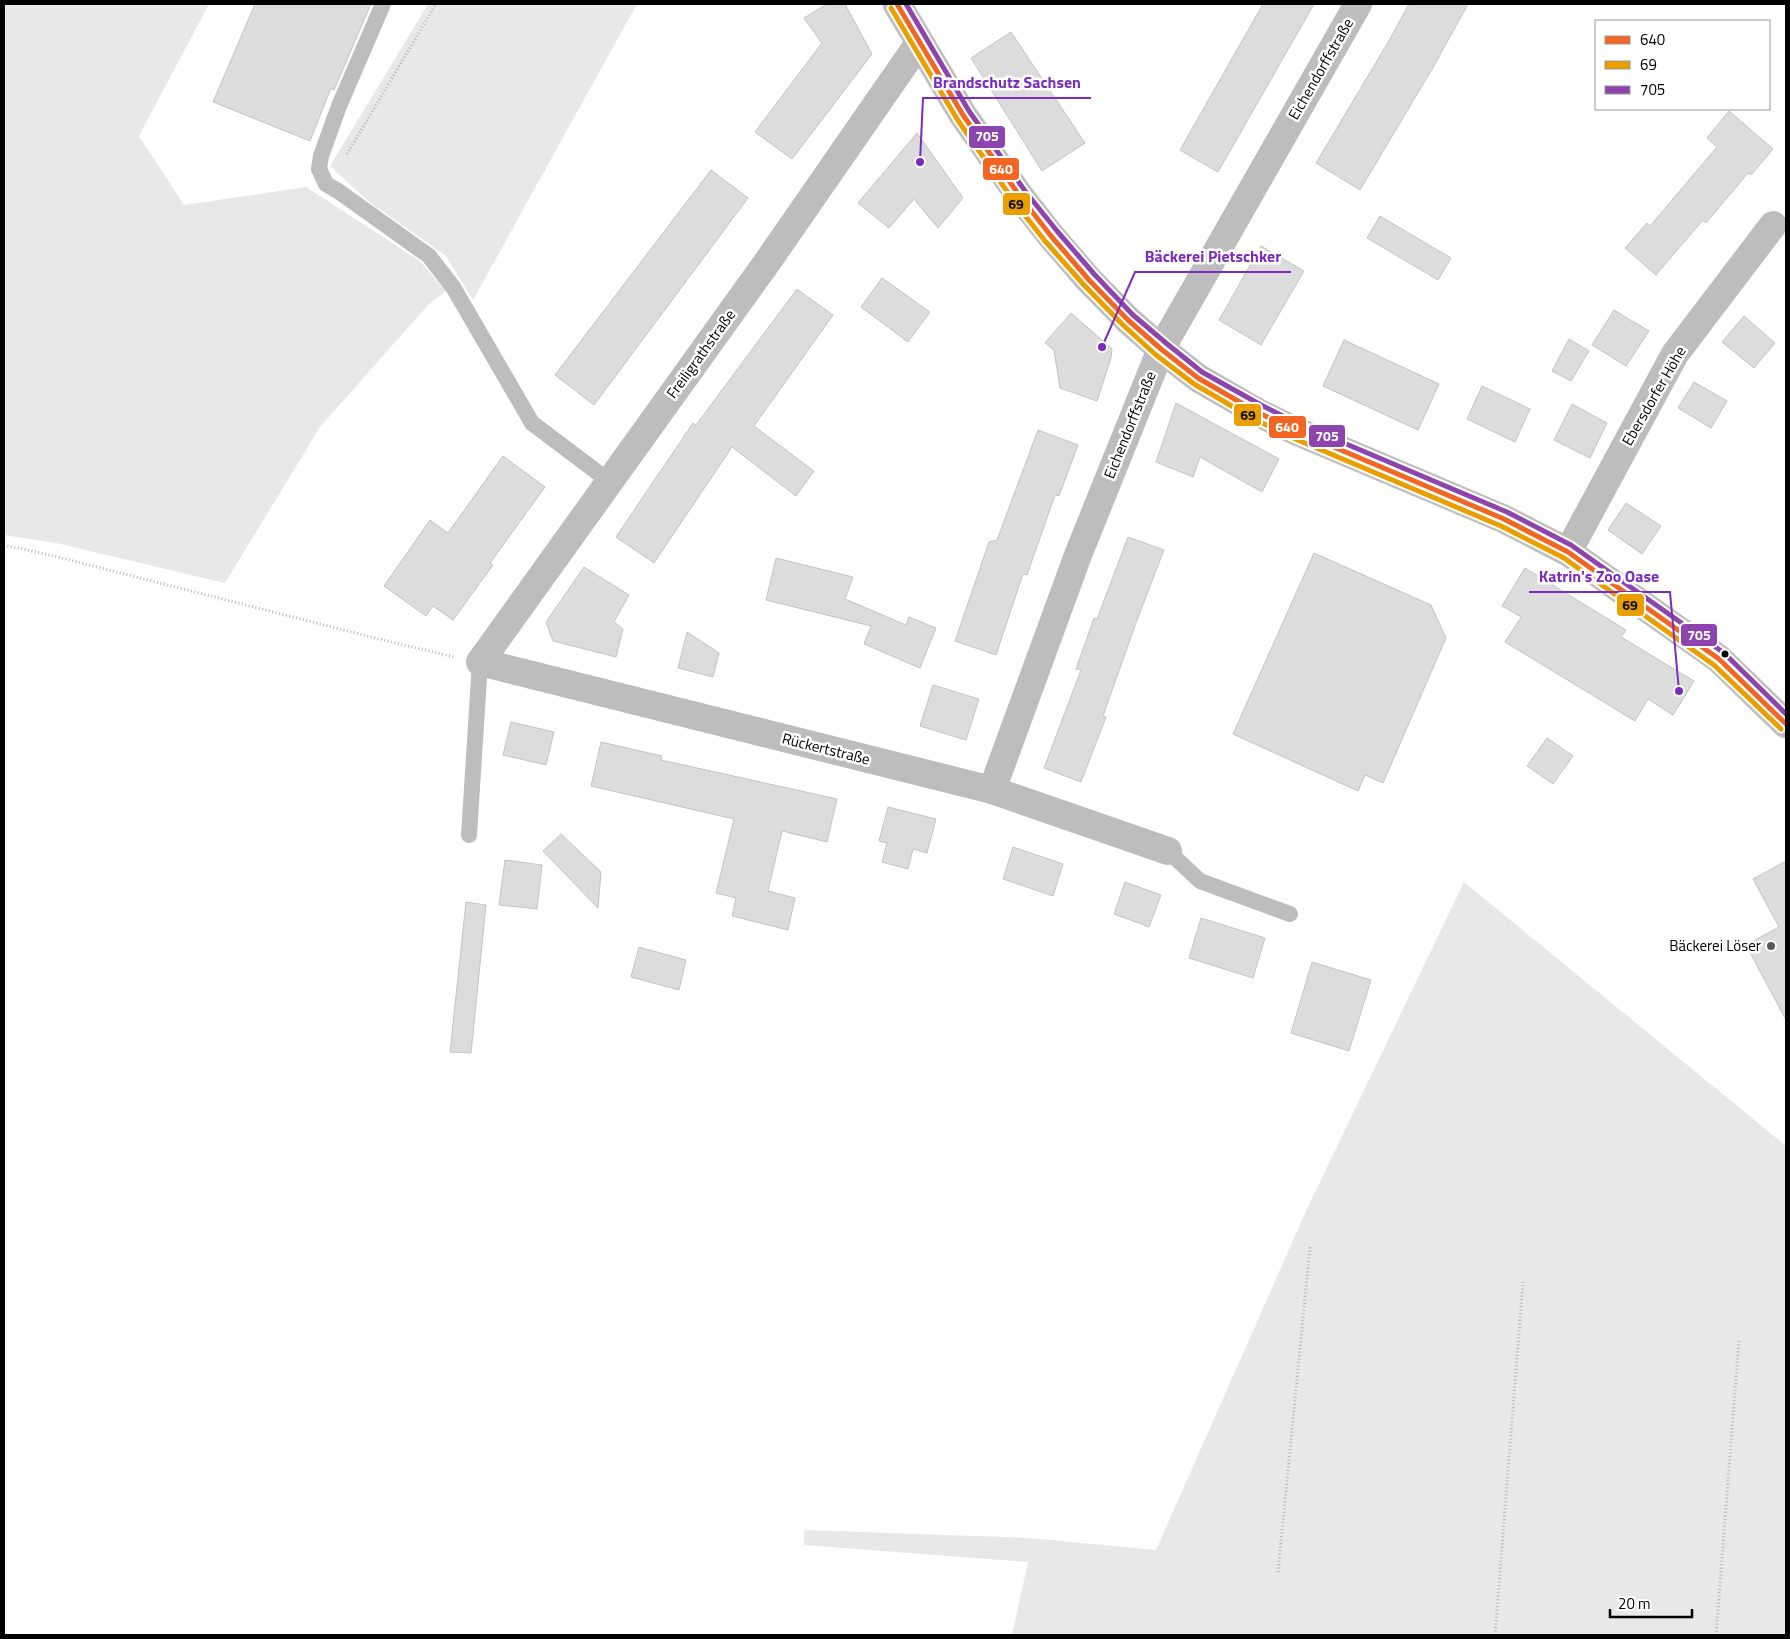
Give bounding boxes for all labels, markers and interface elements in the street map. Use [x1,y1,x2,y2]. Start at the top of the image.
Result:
street label: Eichendorffstraße [1282,14,1359,124]
legend [1595,20,1770,110]
text: 640 [1640,28,1665,51]
text: 69 [1640,53,1657,76]
callout: Brandschutz Sachsen [923,67,1091,98]
text: Brandschutz Sachsen [933,70,1081,94]
text: 705 [1640,78,1665,101]
line badge: 705 [968,125,1006,149]
text: 705 [975,125,999,146]
line badge: 640 [982,157,1020,181]
text: 640 [989,158,1013,179]
line badge: 69 [1002,192,1031,216]
text: 69 [1008,193,1024,214]
callout: Bäckerei Pietschker [1135,241,1291,272]
text: Bäckerei Pietschker [1145,244,1281,268]
street label: Freiligrathstraße [660,304,741,403]
street label: Ebersdorfer Höhe [1616,342,1691,450]
street label: Eichendorffstraße [1098,368,1162,482]
line badge: 69 [1233,403,1262,427]
text: 69 [1240,404,1256,425]
line badge: 640 [1268,415,1307,439]
text: 640 [1275,416,1299,437]
line badge: 705 [1308,424,1346,448]
text: 705 [1315,425,1339,446]
callout: Katrin's Zoo Oase [1529,561,1670,592]
text: Katrin's Zoo Oase [1539,564,1659,588]
line badge: 69 [1616,593,1645,617]
text: 69 [1622,594,1638,615]
line badge: 705 [1680,623,1718,647]
text: 705 [1687,624,1711,645]
unlabelled marker [1720,649,1730,659]
street label: Rückertstraße [780,726,872,771]
place label: Bäckerei Löser [1669,934,1761,957]
marker: Bäckerei Löser [1765,940,1777,952]
scale bar [1610,1586,1692,1618]
text: 20 m [1618,1592,1651,1615]

